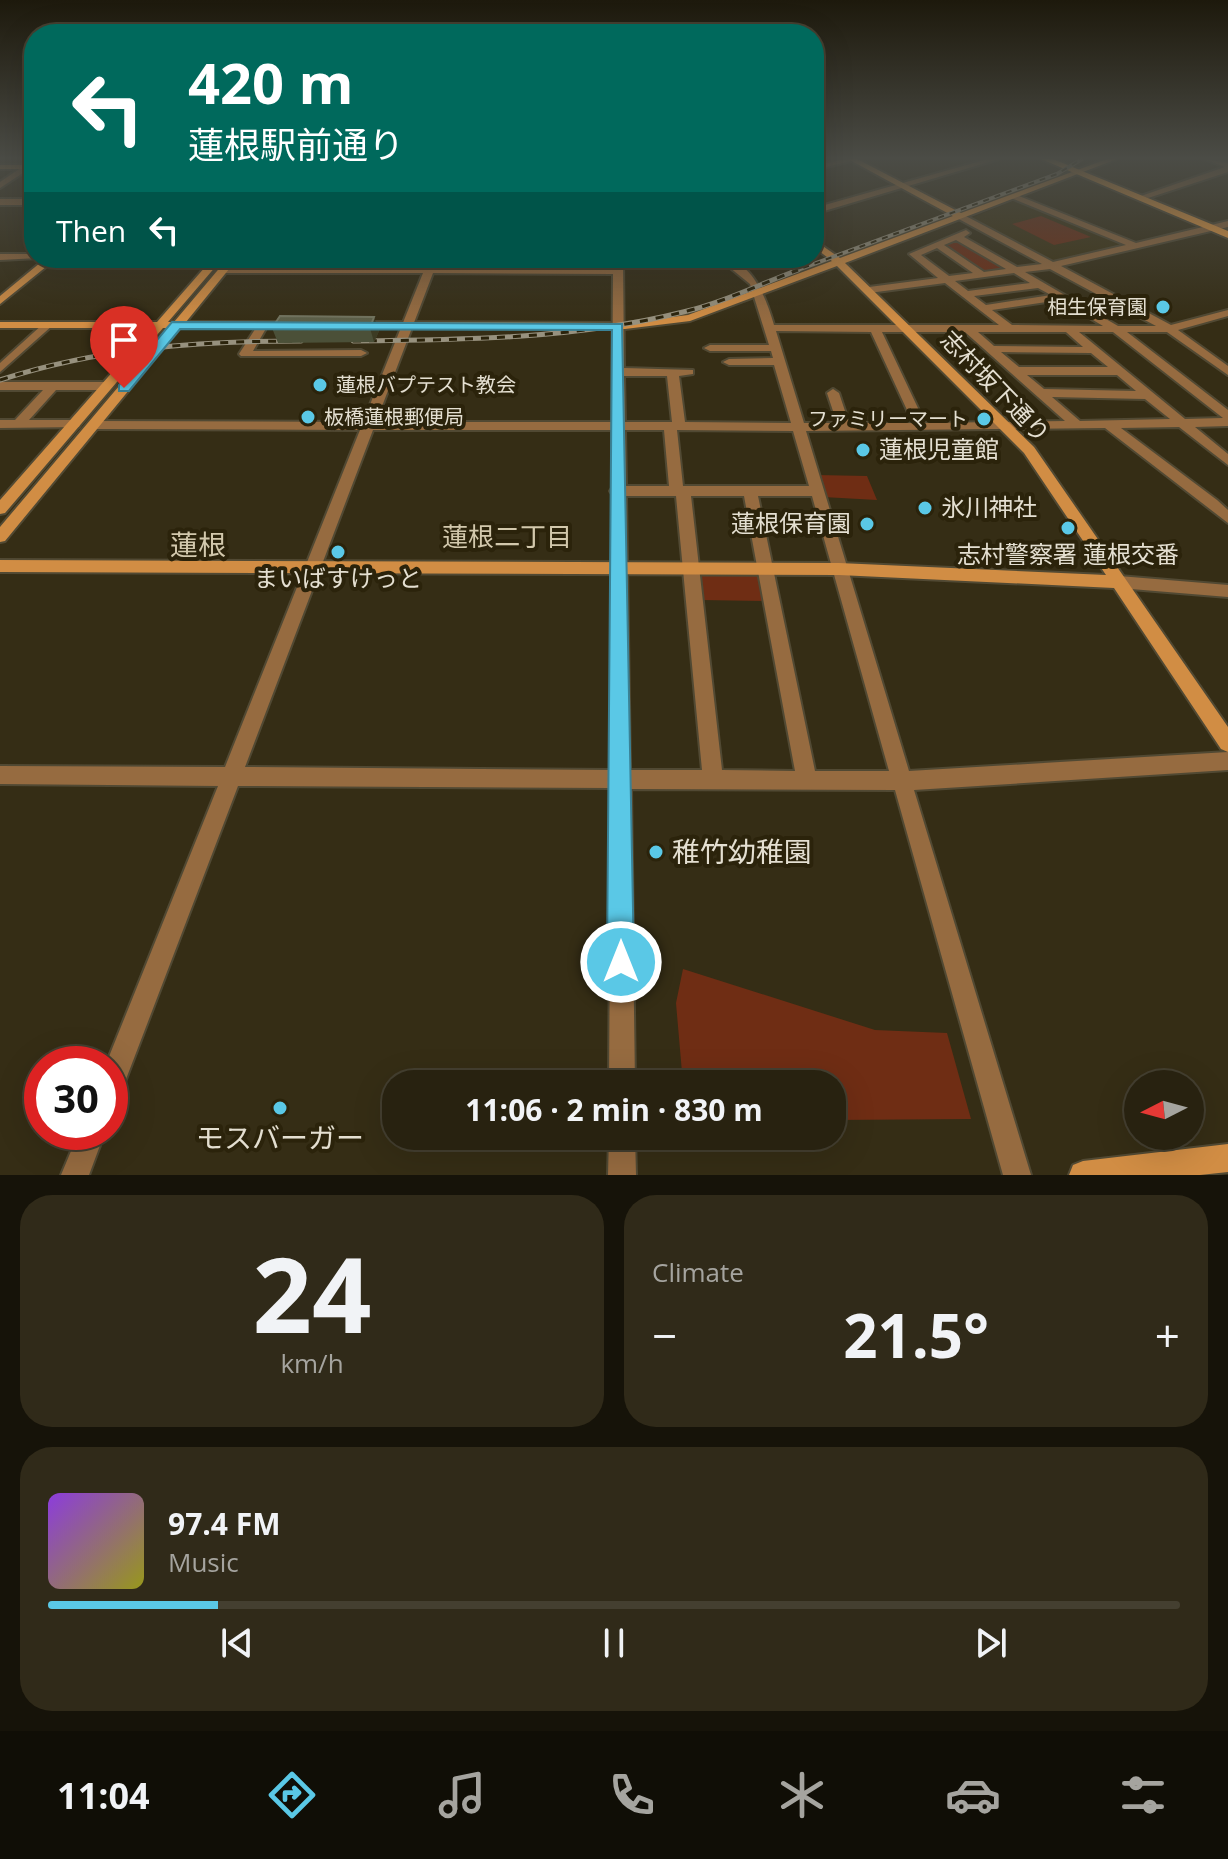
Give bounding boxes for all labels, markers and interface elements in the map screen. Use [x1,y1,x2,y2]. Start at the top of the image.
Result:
text: 420 m [188,44,354,120]
icon: left [56,56,160,160]
text: 蓮根駅前通り [188,120,404,169]
icon: left [142,208,186,252]
text: Then [56,210,126,251]
place label: 相生保育園 [1047,293,1147,320]
marker: 相生保育園 [1154,298,1172,316]
pin [90,306,158,388]
icon: arrive [102,318,146,362]
street label: 志村坂下通り [934,323,1058,449]
place label: 蓮根バプテスト教会 [336,371,516,398]
marker: 蓮根バプテスト教会 [311,376,329,394]
place label: 板橋蓮根郵便局 [324,403,464,430]
place label: ファミリーマート [808,405,968,432]
marker: 板橋蓮根郵便局 [299,408,317,426]
marker: ファミリーマート [975,410,993,428]
place label: 蓮根児童館 [879,432,999,465]
marker: 蓮根児童館 [854,441,872,459]
place label: 氷川神社 [941,490,1037,523]
marker: 氷川神社 [916,499,934,517]
place label: 蓮根保育園 [731,506,851,539]
marker: 蓮根保育園 [858,515,876,533]
district label: 蓮根二丁目 [442,518,572,554]
marker: 志村警察署 蓮根交番 [1059,519,1077,537]
district label: 蓮根 [170,525,226,563]
place label: 志村警察署 蓮根交番 [957,537,1179,570]
marker: まいばすけっと [329,543,347,561]
place label: まいばすけっと [254,561,422,594]
place label: 稚竹幼稚園 [672,832,812,870]
marker: 稚竹幼稚園 [647,843,665,861]
position arrow [579,920,663,1004]
speed limit sign: 30 [24,1046,128,1150]
north arrow [1124,1070,1204,1150]
map controls [1124,1070,1204,1150]
text: 11:06 · 2 min · 830 m [465,1089,763,1130]
marker: モスバーガー [271,1099,289,1117]
place label: モスバーガー [196,1118,364,1156]
text: 24 [253,1222,371,1363]
text: Climate [652,1254,744,1290]
text: 21.5° [843,1294,989,1376]
text: − [652,1305,677,1365]
text: + [1155,1305,1180,1365]
text: km/h [280,1345,344,1381]
text: 97.4 FM [168,1503,281,1544]
text: Music [168,1544,239,1580]
icon: previous [215,1621,259,1665]
icon: pause [592,1621,636,1665]
icon: next [969,1621,1013,1665]
icon: directions [264,1767,320,1823]
icon: music [434,1767,490,1823]
icon: phone [604,1767,660,1823]
icon: climate [774,1767,830,1823]
icon: car [945,1767,1001,1823]
icon: filters [1115,1767,1171,1823]
text: 11:04 [57,1771,150,1820]

